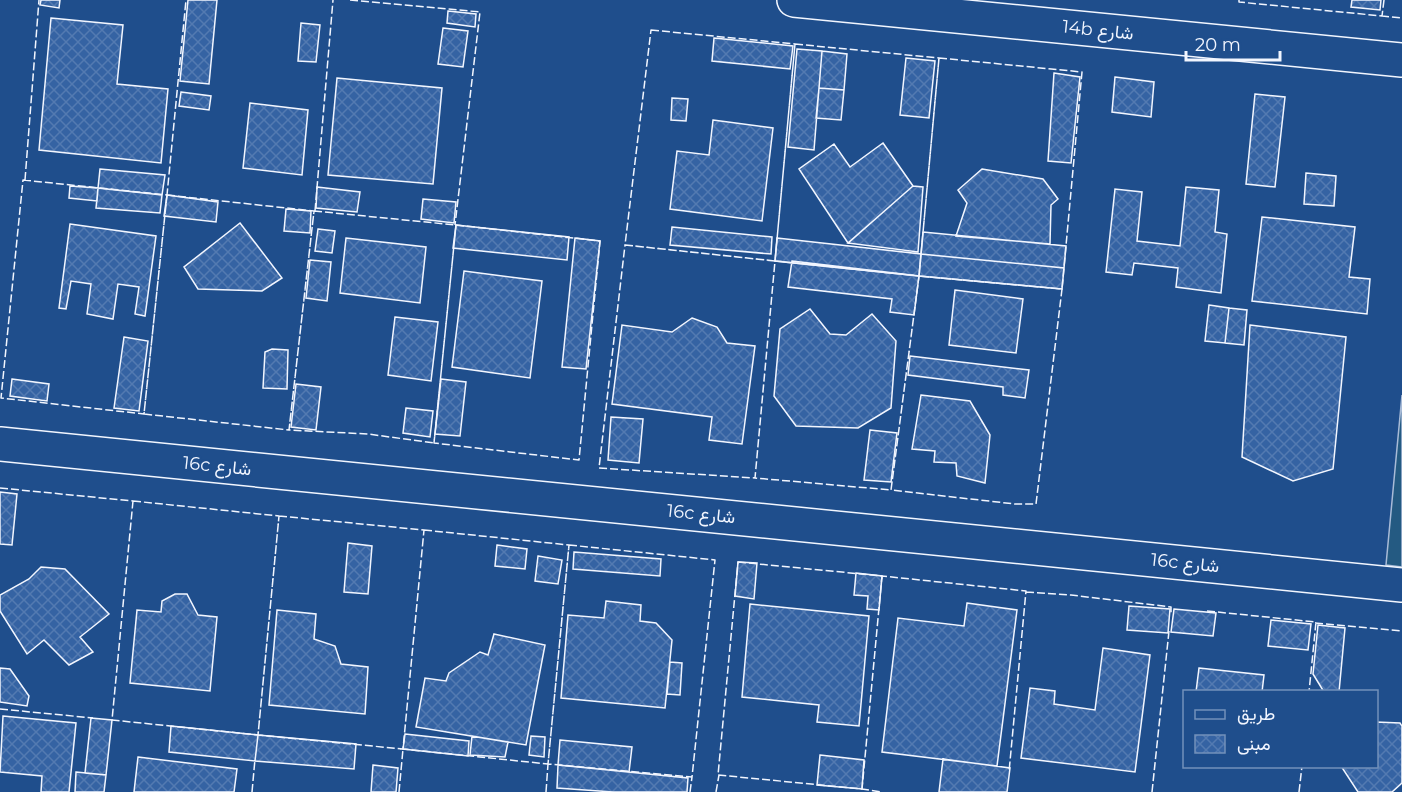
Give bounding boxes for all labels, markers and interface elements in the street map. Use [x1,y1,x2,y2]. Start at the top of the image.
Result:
street label: 14b شارع [1061,15,1135,46]
scale bar [1186,24,1280,62]
text: 20 m [1195,34,1241,56]
street label: 16c شارع [182,451,252,482]
street label: 16c شارع [666,499,736,530]
street label: 16c شارع [1150,548,1220,579]
legend [1183,690,1378,768]
text: طريق [1237,703,1275,725]
text: مبنى [1237,733,1271,755]

